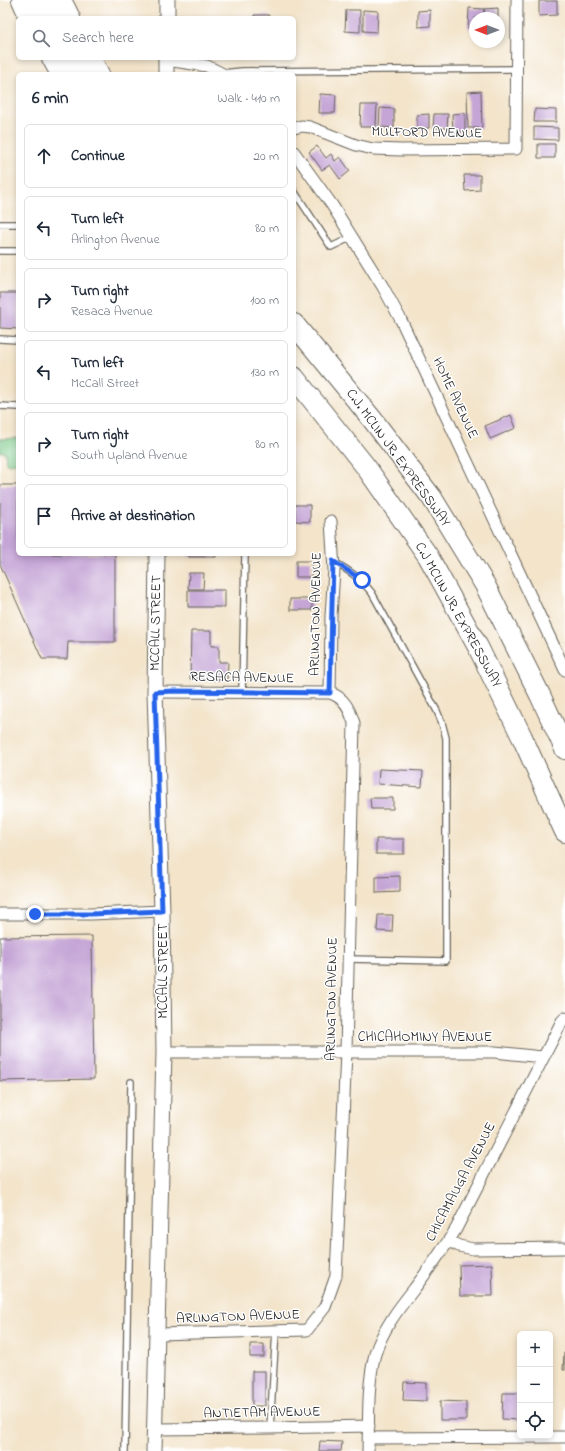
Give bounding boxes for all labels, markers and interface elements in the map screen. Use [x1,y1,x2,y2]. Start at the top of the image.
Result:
north arrow [469,12,505,48]
search box [16,16,296,60]
icon: search [30,27,52,49]
text: Search here [62,27,134,49]
text: 6 min [32,86,68,111]
text: Walk · 410 m [217,89,280,108]
street label: MULFORD AVENUE [371,122,483,144]
icon: ahead [33,145,55,167]
text: Continue [71,145,125,167]
text: 20 m [254,147,279,166]
text: Turn left [71,208,124,230]
icon: left [33,217,55,239]
text: 80 m [255,219,279,238]
text: Arlington Avenue [71,230,159,249]
text: Turn right [71,280,129,302]
icon: right [33,289,55,311]
text: 100 m [250,291,279,310]
text: Resaca Avenue [71,302,153,321]
text: Turn left [71,352,124,374]
street label: HOME AVENUE [427,354,483,442]
icon: left [33,361,55,383]
text: 130 m [251,363,279,382]
text: McCall Street [71,374,139,393]
street label: C.J. MCLIN JR. EXPRESSWAY [341,385,456,532]
text: Turn right [71,424,129,446]
icon: right [33,433,55,455]
text: 80 m [255,435,279,454]
text: South Upland Avenue [71,446,187,465]
icon: arrive [33,505,55,527]
text: Arrive at destination [71,505,195,527]
street label: C.J MCLIN JR. EXPRESSWAY [409,538,507,692]
street label: ARLINGTON AVENUE [304,552,328,676]
route start [353,571,371,589]
street label: MCCALL STREET [145,575,167,671]
street label: RESACA AVENUE [190,667,294,689]
route end [26,905,44,923]
street label: MCCALL STREET [153,923,174,1019]
street label: ARLINGTON AVENUE [320,937,344,1061]
street label: CHICAHOMINY AVENUE [358,1027,492,1048]
street label: CHICAMAUGA AVENUE [421,1118,501,1246]
street label: ARLINGTON AVENUE [176,1304,300,1330]
map controls [517,1331,553,1439]
button: + [517,1331,553,1367]
button: − [517,1367,553,1403]
street label: ANTIETAM AVENUE [203,1401,321,1425]
button: locate [517,1403,553,1439]

